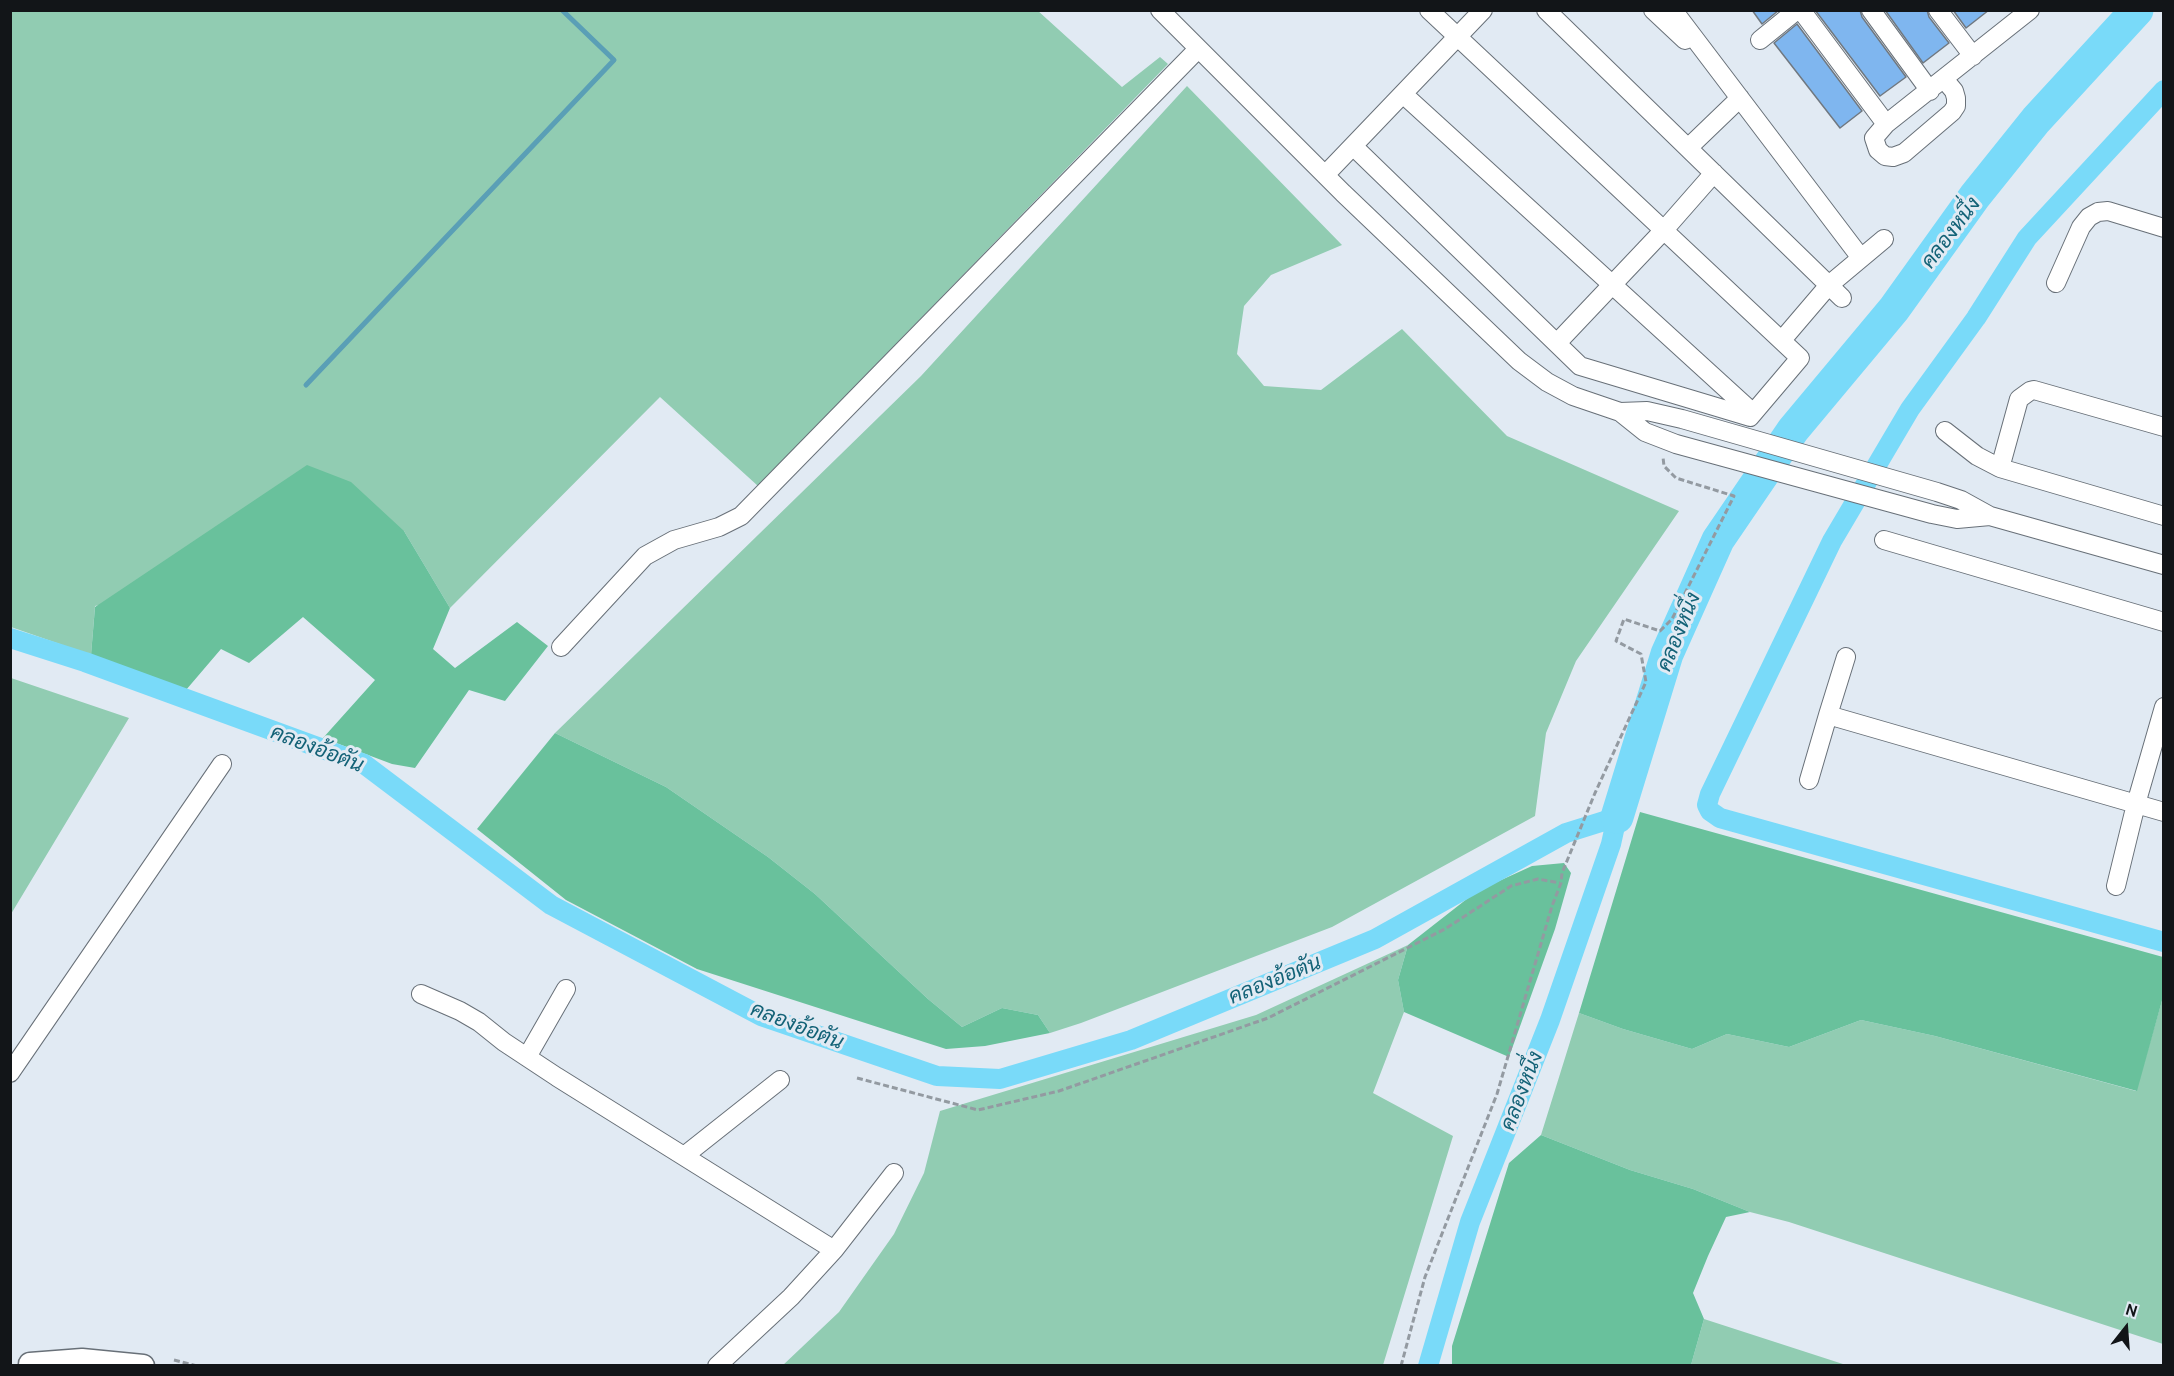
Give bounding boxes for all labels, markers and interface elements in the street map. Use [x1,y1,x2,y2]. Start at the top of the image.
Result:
water label: คลองหนึ่ง [1916,192,1986,274]
water label: คลองหนึ่ง [1652,589,1706,675]
water label: คลองอ้อตัน [267,720,367,778]
water label: คลองอ้อตัน [1225,950,1325,1010]
water label: คลองอ้อตัน [747,997,847,1055]
water label: คลองหนึ่ง [1495,1048,1549,1134]
north arrow [2096,1298,2156,1358]
text: N [2123,1300,2140,1321]

